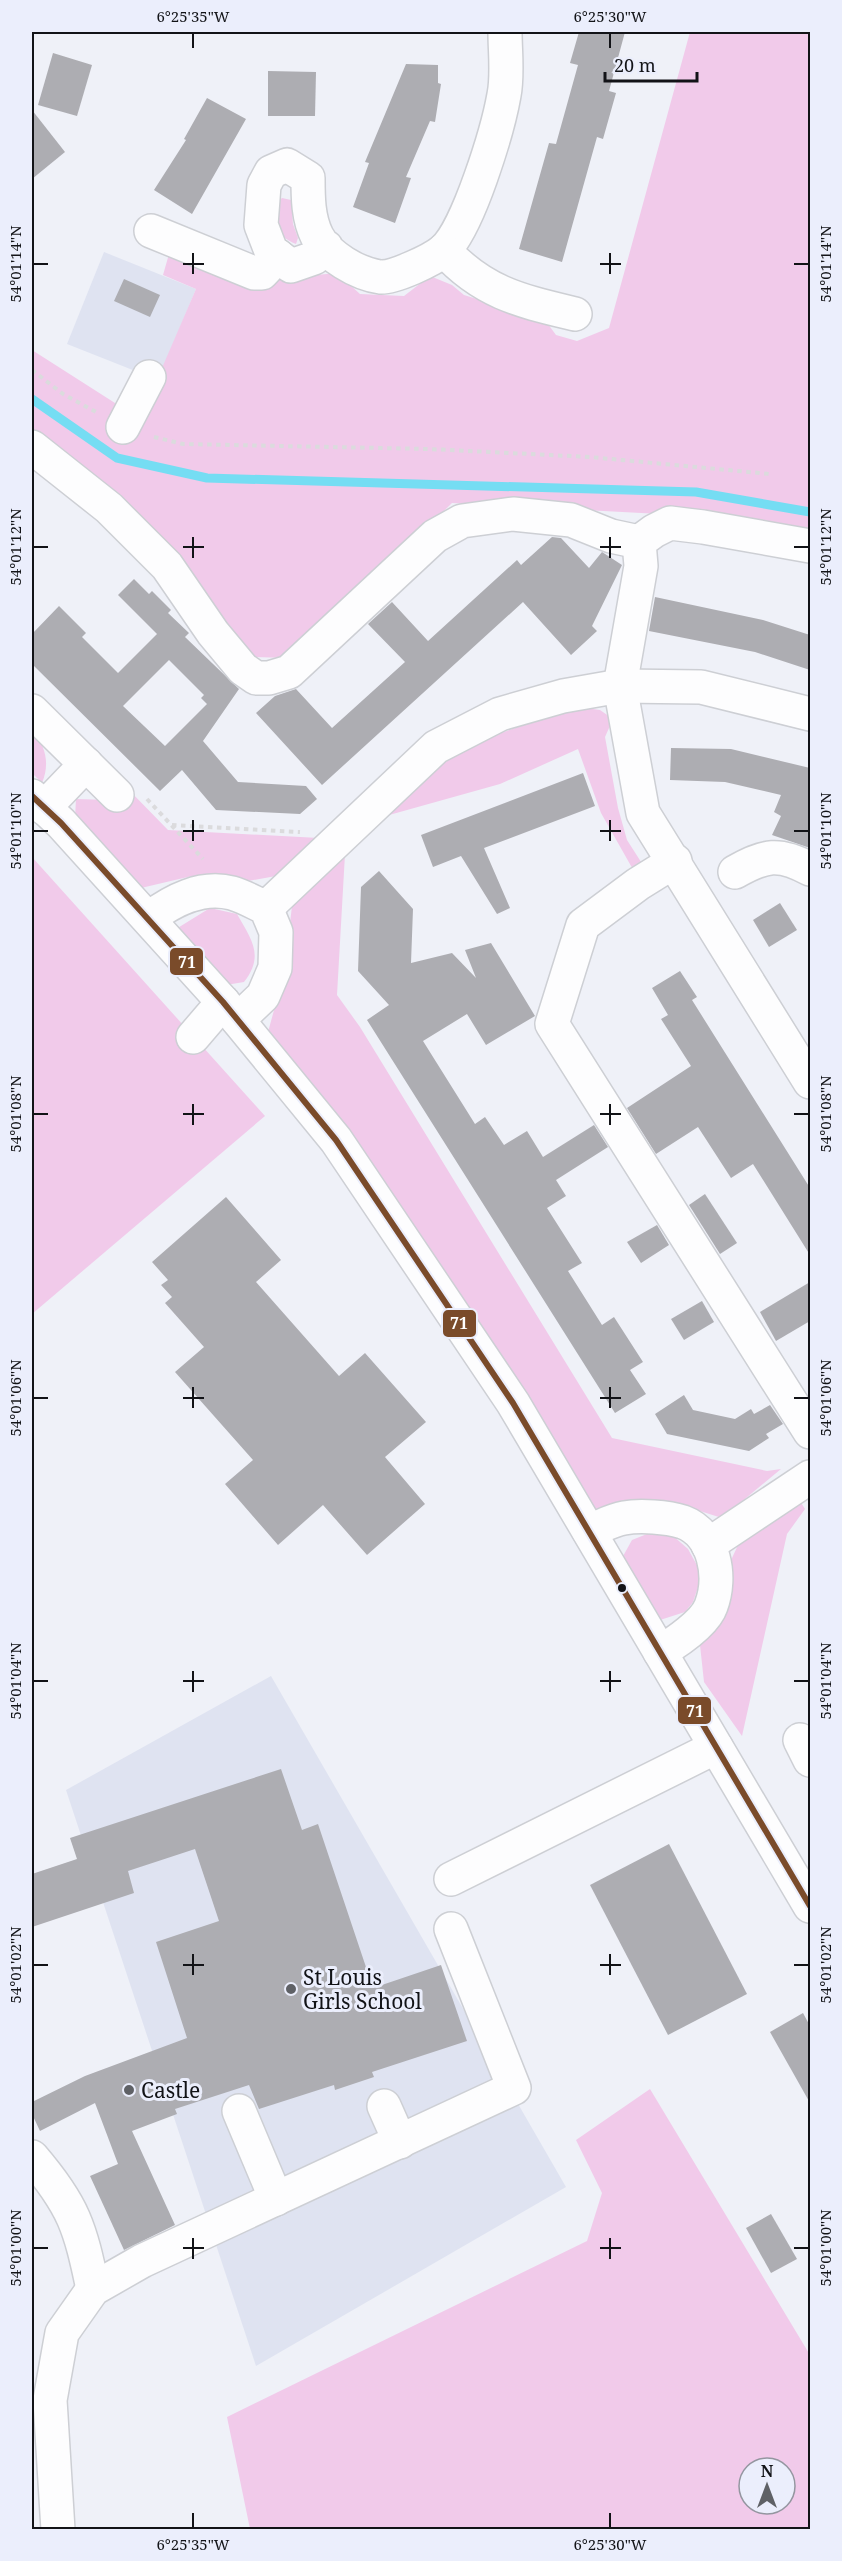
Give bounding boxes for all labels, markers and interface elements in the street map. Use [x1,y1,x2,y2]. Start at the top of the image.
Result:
text: 6°25'35"W [156,6,230,26]
text: 6°25'30"W [573,6,647,26]
scale bar [605,45,696,83]
text: 20 m [614,53,656,77]
text: 54°01'14"N [5,225,25,303]
text: 54°01'14"N [815,225,835,303]
text: 54°01'12"N [5,508,25,586]
text: 54°01'12"N [815,508,835,586]
text: 54°01'10"N [5,792,25,870]
text: 54°01'10"N [815,792,835,870]
line badge: 71 [169,947,204,976]
text: 71 [178,951,196,973]
text: 54°01'08"N [5,1075,25,1153]
text: 54°01'08"N [815,1075,835,1153]
line badge: 71 [442,1309,477,1338]
text: 71 [450,1312,468,1334]
text: 54°01'06"N [5,1359,25,1437]
text: 54°01'06"N [815,1359,835,1437]
unlabelled marker [616,1582,628,1594]
text: 54°01'04"N [5,1642,25,1720]
text: 54°01'04"N [815,1642,835,1720]
line badge: 71 [677,1696,712,1725]
text: 71 [686,1700,704,1722]
text: 54°01'02"N [5,1926,25,2004]
text: 54°01'02"N [815,1926,835,2004]
place label: St Louis Girls School [303,1963,422,2015]
marker: St Louis Girls School [284,1982,298,1996]
place label: Castle [141,2076,200,2104]
marker: Castle [122,2083,136,2097]
text: 54°01'00"N [5,2209,25,2287]
text: 54°01'00"N [815,2209,835,2287]
north arrow [737,2456,797,2516]
text: N [761,2460,774,2482]
text: 6°25'35"W [156,2534,230,2554]
text: 6°25'30"W [573,2534,647,2554]

